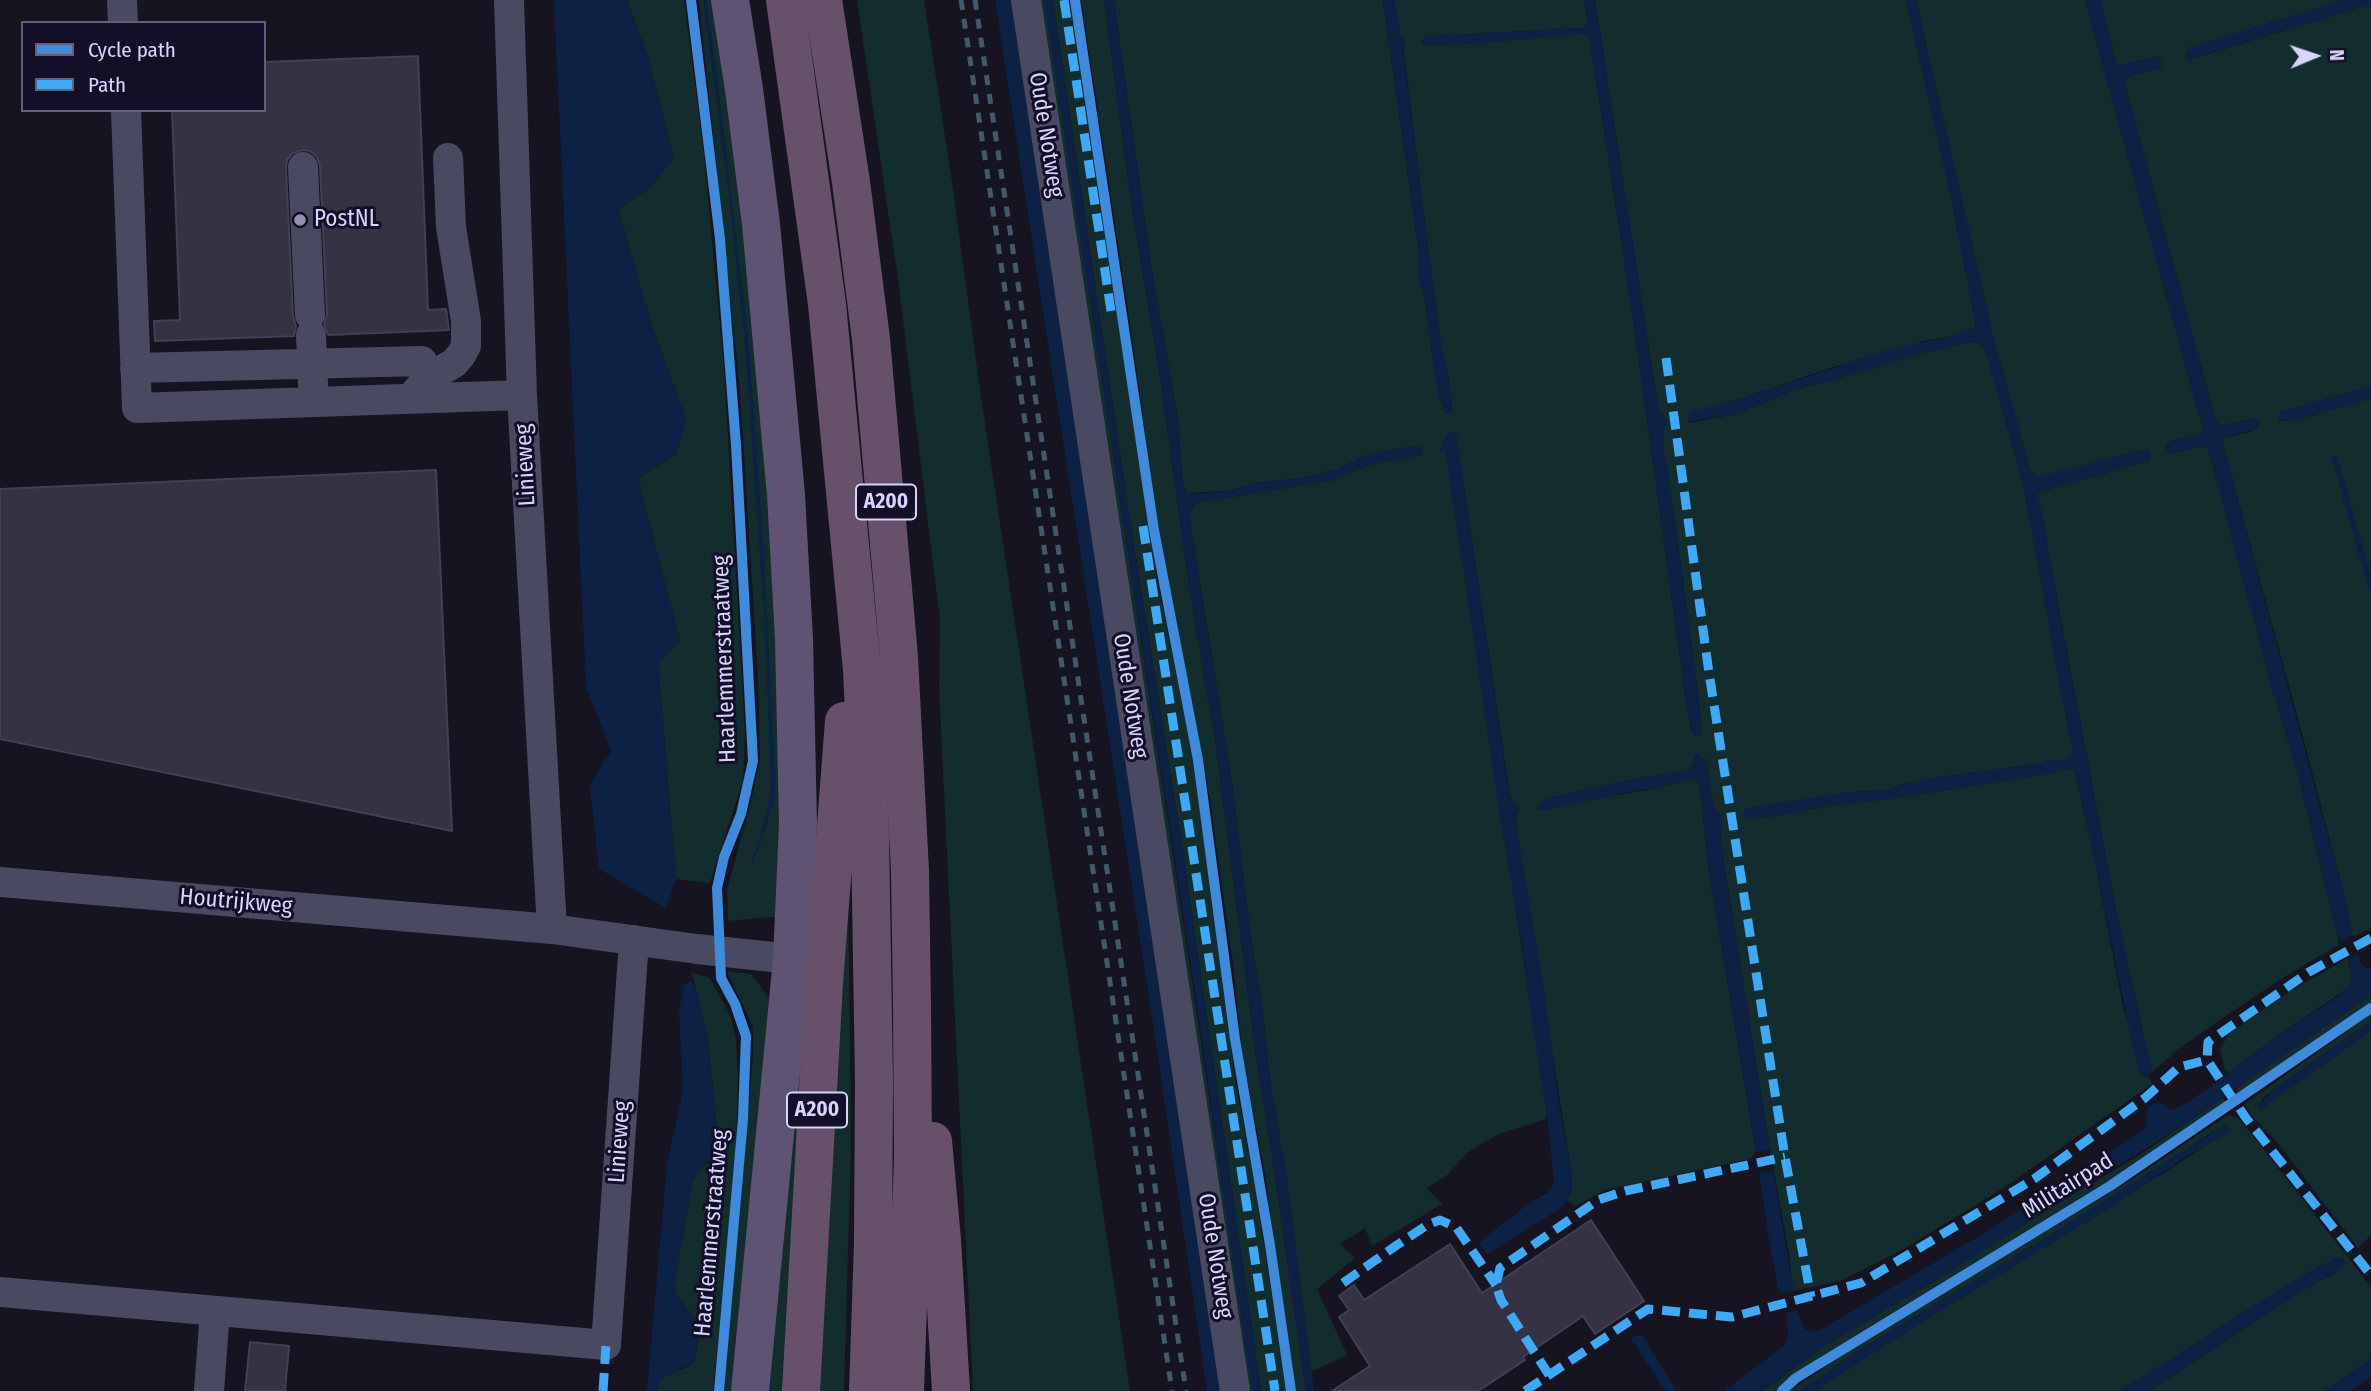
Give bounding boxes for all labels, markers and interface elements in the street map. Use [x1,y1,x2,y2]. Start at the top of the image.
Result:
legend [21,21,266,112]
north arrow [2280,21,2350,91]
text: Cycle path [88,37,176,63]
text: N [2325,49,2348,61]
street label: Oude Notweg [1022,70,1070,200]
text: Path [88,72,126,98]
place label: PostNL [314,206,379,234]
marker: PostNL [292,212,308,228]
street label: Linieweg [510,423,542,507]
road number: A200 [856,484,916,520]
street label: Haarlemmerstraatweg [708,555,742,763]
street label: Oude Notweg [1106,631,1154,761]
street label: Houtrijkweg [178,883,294,921]
road number: A200 [787,1092,847,1128]
street label: Linieweg [603,1100,637,1184]
street label: Haarlemmerstraatweg [689,1128,735,1338]
street label: Militairpad [2017,1147,2119,1225]
street label: Oude Notweg [1191,1191,1239,1321]

